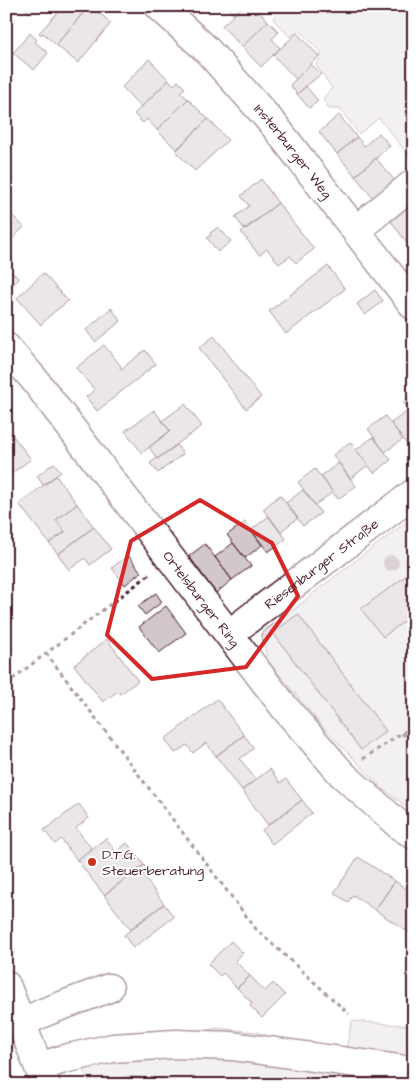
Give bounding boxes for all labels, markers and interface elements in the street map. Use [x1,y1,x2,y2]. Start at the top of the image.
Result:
street label: Insterburger Weg [249,100,336,203]
street label: Riesenburger Straße [260,514,384,615]
street label: Ortelsburger Ring [157,547,244,652]
place label: D.T.G. Steuerberatung [102,845,204,881]
marker: D.T.G. Steuerberatung [86,856,98,868]

